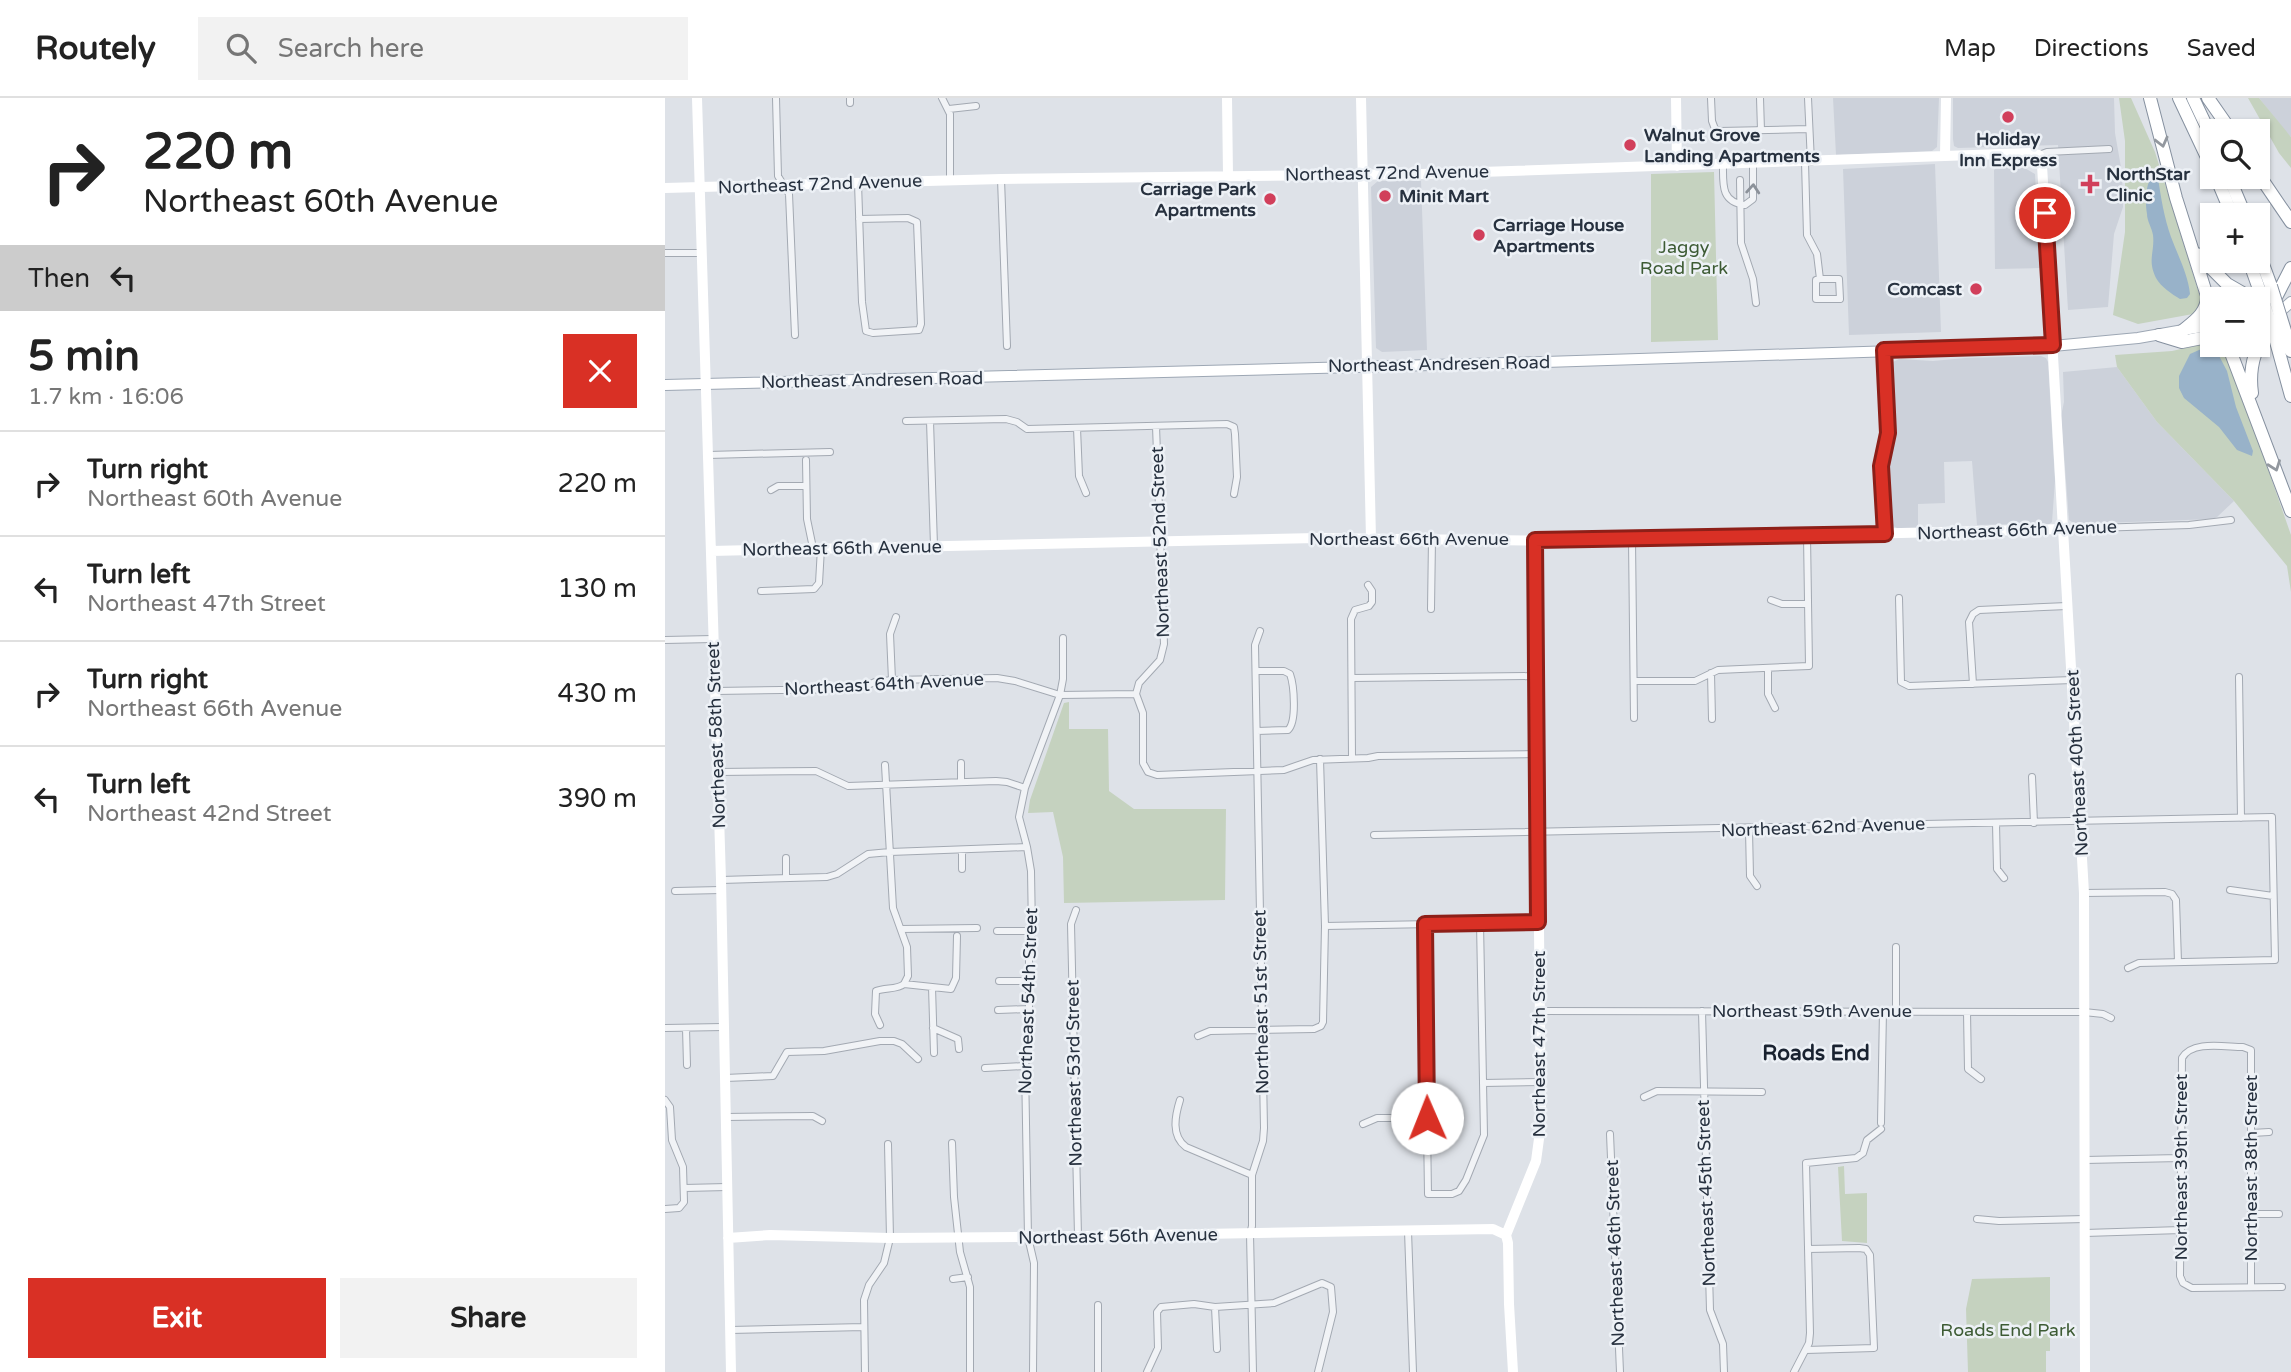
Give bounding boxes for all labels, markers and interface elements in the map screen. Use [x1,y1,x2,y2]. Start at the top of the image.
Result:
search box [198,17,688,80]
text: Routely [35,29,156,68]
icon: search [222,29,260,67]
text: Search here [278,33,424,64]
text: Map [1944,34,1996,63]
text: Directions [2034,34,2149,63]
text: Saved [2187,34,2256,63]
marker: Holiday Inn Express [2000,109,2016,125]
map controls [2200,119,2270,357]
button: search [2200,119,2270,189]
text: 220 m [143,123,293,182]
place label: Walnut Grove Landing Apartments [1644,124,1820,167]
icon: right [28,126,119,217]
place label: Holiday Inn Express [1959,128,2057,171]
one-way arrow [2154,136,2168,148]
marker: Walnut Grove Landing Apartments [1622,137,1638,153]
street label: Northeast 72nd Avenue [1285,160,1489,186]
place label: NorthStar Clinic [2106,163,2191,206]
street label: Northeast 72nd Avenue [718,169,922,199]
marker: NorthStar Clinic [2080,174,2100,194]
place label: Carriage Park Apartments [1140,178,1256,221]
text: Northeast 60th Avenue [143,183,498,221]
one-way arrow [1745,183,1760,194]
pin [2015,183,2075,243]
place label: Minit Mart [1399,185,1489,207]
marker: Minit Mart [1377,188,1393,204]
marker: Carriage Park Apartments [1262,191,1278,207]
icon: arrive [2026,194,2064,232]
button: + [2200,203,2270,273]
place label: Carriage House Apartments [1493,214,1624,257]
marker: Carriage House Apartments [1471,227,1487,243]
park label: Jaggy Road Park [1640,236,1728,279]
icon: left [104,259,142,297]
text: Then [28,263,90,294]
place label: Comcast [1887,278,1962,300]
marker: Comcast [1968,281,1984,297]
button: − [2200,287,2270,357]
text: 5 min [28,331,140,382]
button: close [563,334,637,408]
street label: Northeast Andresen Road [1328,351,1550,377]
street label: Northeast Andresen Road [761,367,983,393]
text: 1.7 km · 16:06 [28,383,184,411]
street label: Northeast 52nd Street [1146,446,1174,638]
text: Turn right [87,454,208,485]
one-way arrow [2267,459,2281,471]
icon: right [28,465,66,503]
text: 220 m [557,468,637,499]
text: Northeast 60th Avenue [87,485,342,513]
street label: Northeast 66th Avenue [1917,516,2117,544]
street label: Northeast 66th Avenue [1309,528,1509,550]
street label: Northeast 66th Avenue [742,535,942,561]
text: Turn left [87,559,190,590]
icon: left [28,570,66,608]
text: 130 m [557,573,637,604]
text: Northeast 47th Street [87,590,326,618]
street label: Northeast 58th Street [702,641,730,829]
text: Turn right [87,664,208,695]
street label: Northeast 64th Avenue [784,668,984,700]
street label: Northeast 40th Street [2061,669,2093,857]
icon: right [28,675,66,713]
text: 430 m [557,678,637,709]
text: Northeast 66th Avenue [87,695,342,723]
text: Turn left [87,769,190,800]
icon: left [28,780,66,818]
text: 390 m [557,783,637,814]
text: Northeast 42nd Street [87,800,332,828]
street label: Northeast 62nd Avenue [1721,812,1925,842]
street label: Northeast 54th Street [1014,907,1042,1095]
street label: Northeast 51st Street [1248,909,1274,1094]
street label: Northeast 47th Street [1528,950,1550,1137]
street label: Northeast 53rd Street [1061,979,1087,1167]
street label: Northeast 59th Avenue [1712,1000,1912,1022]
district label: Roads End [1762,1041,1870,1066]
street label: Northeast 39th Street [2170,1073,2192,1260]
street label: Northeast 38th Street [2240,1074,2262,1261]
position arrow [1390,1081,1464,1155]
street label: Northeast 45th Street [1692,1099,1720,1287]
street label: Northeast 46th Street [1601,1159,1629,1347]
street label: Northeast 56th Avenue [1018,1223,1218,1249]
button: Exit [28,1278,326,1358]
button: Share [340,1278,637,1358]
park label: Roads End Park [1940,1319,2076,1341]

